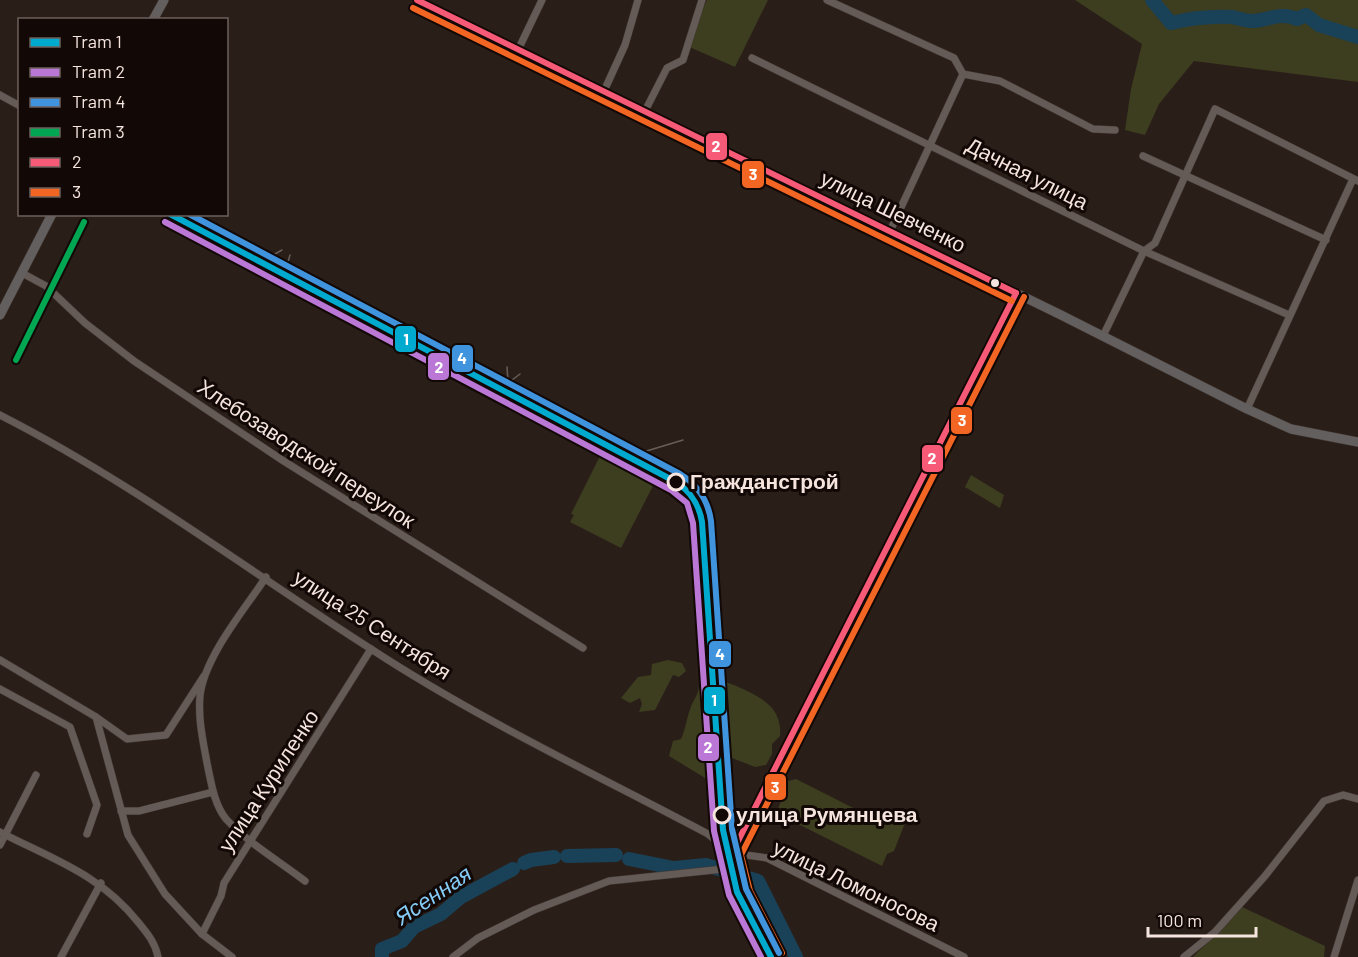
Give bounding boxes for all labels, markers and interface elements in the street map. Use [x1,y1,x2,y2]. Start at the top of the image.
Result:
legend [18,18,228,216]
text: Tram 1 [72,30,122,52]
text: Tram 2 [72,60,125,82]
text: Tram 4 [72,90,125,112]
text: Tram 3 [72,120,125,142]
street label: Дачная улица [963,131,1093,214]
line badge: 2 [705,132,728,161]
text: 2 [712,136,721,155]
text: 2 [72,150,82,172]
line badge: 3 [741,160,765,189]
text: 3 [749,164,757,183]
street label: улица Шевченко [817,165,970,257]
text: 3 [72,180,81,202]
unlabelled marker [989,277,1001,289]
line badge: 1 [394,325,417,353]
text: 1 [403,329,409,348]
line badge: 4 [451,344,474,373]
text: 4 [457,348,467,367]
line badge: 2 [427,352,450,381]
text: 2 [435,357,444,376]
street label: Хлебозаводской переулок [194,373,421,533]
line badge: 3 [950,406,973,435]
text: 3 [958,410,966,429]
line badge: 2 [921,444,944,473]
text: 2 [928,448,937,467]
place label: Гражданстрой [690,468,839,493]
marker: Гражданстрой [667,473,685,491]
street label: улица 25 Сентября [289,564,456,684]
line badge: 4 [708,640,732,668]
text: 4 [715,644,725,663]
line badge: 1 [703,686,726,715]
text: 1 [711,690,717,709]
street label: улица Куриленко [212,704,323,856]
line badge: 2 [697,733,720,762]
text: 2 [704,737,713,756]
line badge: 3 [764,773,787,801]
text: 3 [771,777,779,796]
place label: улица Румянцева [736,801,918,826]
marker: улица Румянцева [713,806,731,824]
street label: улица Ломоносова [769,834,944,936]
water label: Ясенная [389,859,476,930]
scale bar [1148,900,1256,938]
text: 100 m [1157,909,1202,931]

